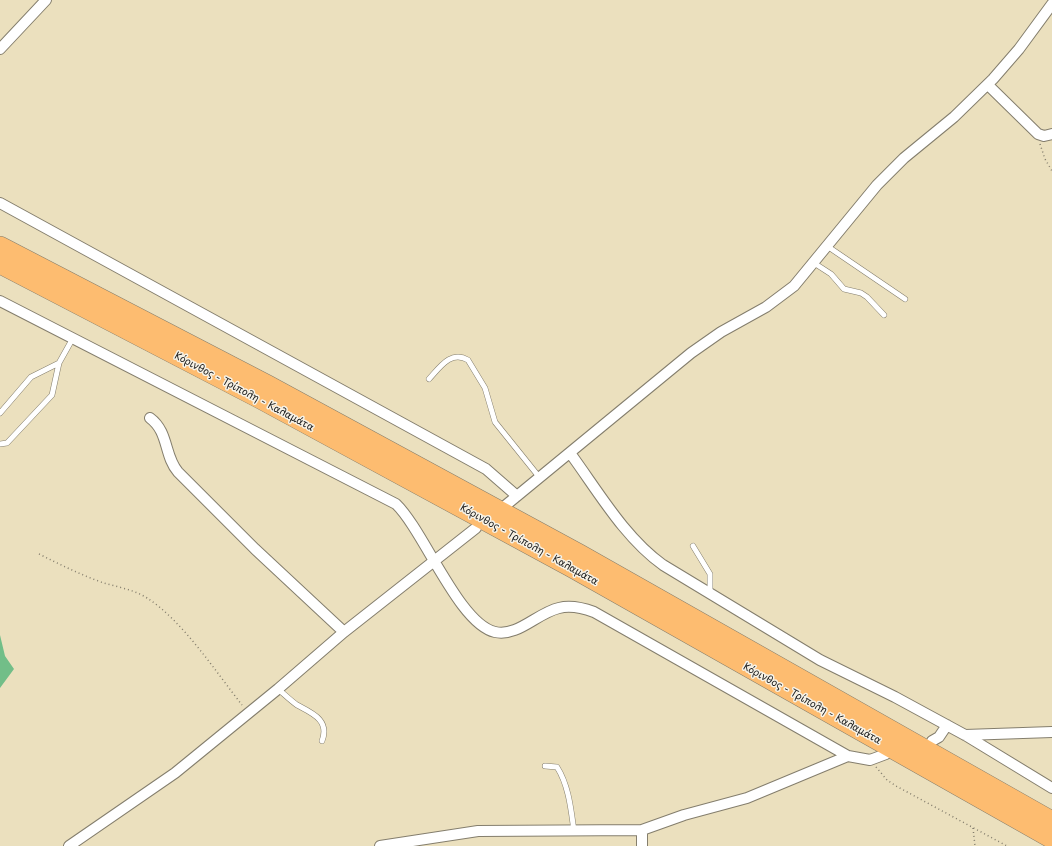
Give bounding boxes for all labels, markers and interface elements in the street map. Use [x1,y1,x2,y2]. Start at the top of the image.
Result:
street label: Κόρινθος - Τρίπολη - Καλαμάτα [172,350,316,434]
street label: Κόρινθος - Τρίπολη - Καλαμάτα [458,502,600,588]
street label: Κόρινθος - Τρίπολη - Καλαμάτα [741,661,883,747]

